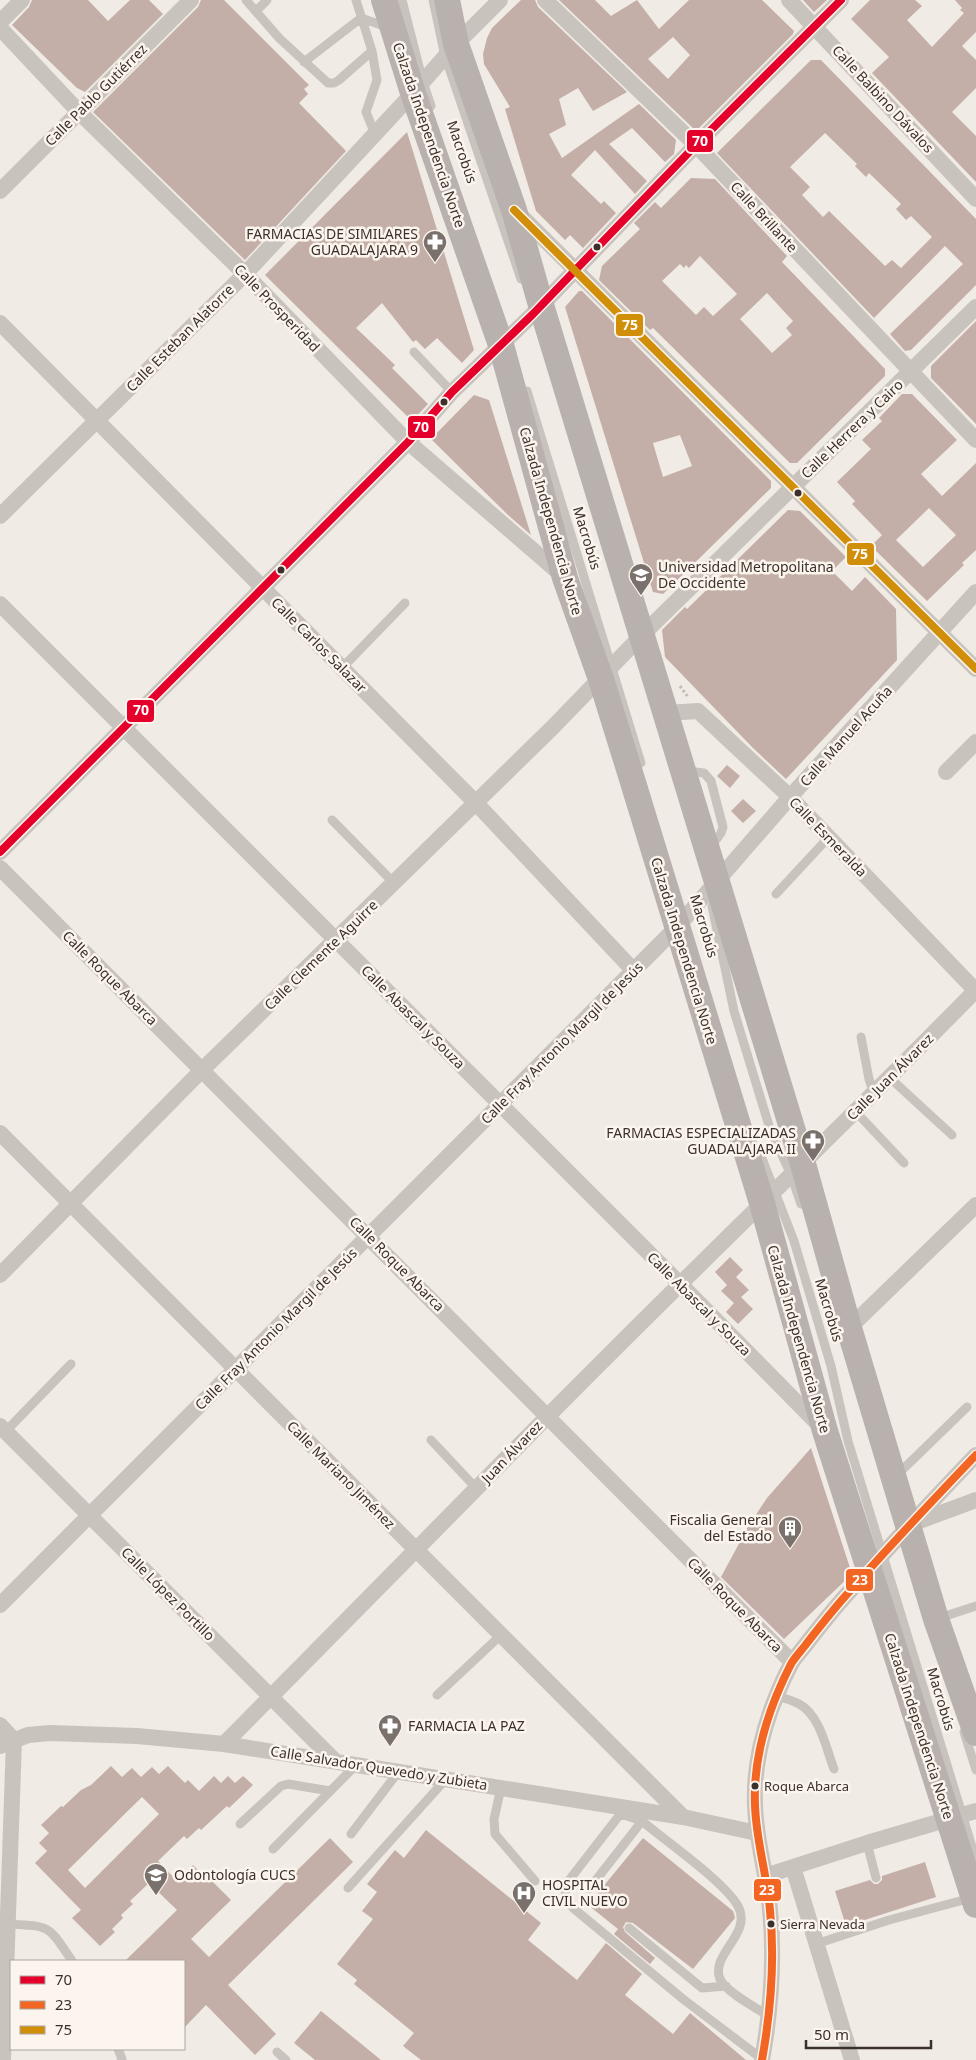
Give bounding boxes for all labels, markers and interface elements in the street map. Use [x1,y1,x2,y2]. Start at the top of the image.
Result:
street label: Calle Pablo Gutiérrez [40,39,151,150]
street label: Calzada Independencia Norte [389,40,470,230]
street label: Calle Balbino Dávalos [828,41,939,157]
street label: Macrobús [443,118,482,186]
line badge: 70 [686,129,714,153]
text: 70 [692,131,708,150]
street label: Calle Brillante [727,177,802,256]
place label: FARMACIAS DE SIMILARES GUADALAJARA 9 [246,224,418,259]
pharmacy icon: FARMACIAS DE SIMILARES GUADALAJARA 9 [422,229,448,263]
unlabelled marker [592,242,602,252]
street label: Calle Prosperidad [230,259,324,356]
street label: Calle Esteban Alatorre [122,280,238,396]
line badge: 75 [615,313,644,337]
text: 75 [622,315,638,334]
street label: Calle Herrera y Cairo [797,375,907,482]
unlabelled marker [439,397,449,407]
line badge: 70 [407,415,436,439]
text: 70 [413,417,429,436]
street label: Calzada Independencia Norte [516,425,587,617]
unlabelled marker [793,488,803,498]
street label: Macrobús [569,504,606,572]
line badge: 75 [846,542,875,566]
text: 75 [852,544,868,563]
place label: Universidad Metropolitana De Occidente [658,557,834,592]
school or university icon: Universidad Metropolitana De Occidente [628,562,654,596]
unlabelled marker [276,565,286,575]
street label: Calle Carlos Salazar [268,593,371,697]
street label: Calle Manuel Acuña [795,681,896,790]
line badge: 70 [126,699,155,723]
text: 70 [133,700,149,719]
street label: Calle Esmeralda [785,793,871,881]
street label: Calzada Independencia Norte [647,855,722,1047]
street label: Macrobús [686,892,723,960]
street label: Calle Clemente Aguirre [260,895,382,1014]
street label: Calle Roque Abarca [59,926,162,1029]
street label: Calle Fray Antonio Margil de Jesús [476,957,647,1128]
street label: Calle Abascal y Souza [357,961,469,1073]
street label: Calle Juan Álvarez [842,1029,937,1124]
place label: FARMACIAS ESPECIALIZADAS GUADALAJARA II [606,1123,796,1158]
pharmacy icon: FARMACIAS ESPECIALIZADAS GUADALAJARA II [800,1128,826,1162]
street label: Calle Roque Abarca [346,1212,449,1315]
street label: Calle Fray Antonio Margil de Jesús [190,1243,361,1414]
street label: Calzada Independencia Norte [764,1243,835,1435]
street label: Calle Abascal y Souza [643,1248,755,1360]
street label: Macrobús [811,1276,848,1344]
street label: Juan Álvarez [476,1416,547,1488]
street label: Calle Mariano Jiménez [283,1417,400,1533]
place label: Fiscalia General del Estado [670,1510,772,1545]
building icon: Fiscalia General del Estado [777,1515,803,1549]
street label: Calle López Portillo [117,1543,219,1645]
street label: Calle Roque Abarca [684,1553,787,1656]
line badge: 23 [845,1568,874,1592]
text: 23 [852,1570,868,1589]
street label: Calzada Independencia Norte [880,1630,959,1821]
street label: Macrobús [923,1665,960,1733]
pharmacy icon: FARMACIA LA PAZ [377,1713,403,1747]
place label: FARMACIA LA PAZ [408,1716,525,1735]
street label: Calle Salvador Quevedo y Zubieta [269,1741,489,1794]
place label: Roque Abarca [764,1777,849,1795]
marker: Roque Abarca [750,1781,760,1791]
school or university icon: Odontología CUCS [143,1862,169,1896]
place label: Odontología CUCS [174,1865,296,1884]
place label: HOSPITAL CIVIL NUEVO [542,1875,628,1910]
line badge: 23 [753,1878,782,1902]
hospital icon: HOSPITAL CIVIL NUEVO [511,1880,537,1914]
text: 23 [759,1880,775,1899]
place label: Sierra Nevada [780,1915,865,1933]
marker: Sierra Nevada [766,1919,776,1929]
legend [10,1960,185,2050]
text: 70 [55,1969,72,1989]
text: 23 [55,1994,72,2014]
scale bar [806,2018,931,2050]
text: 75 [55,2019,72,2039]
text: 50 m [814,2024,849,2044]

